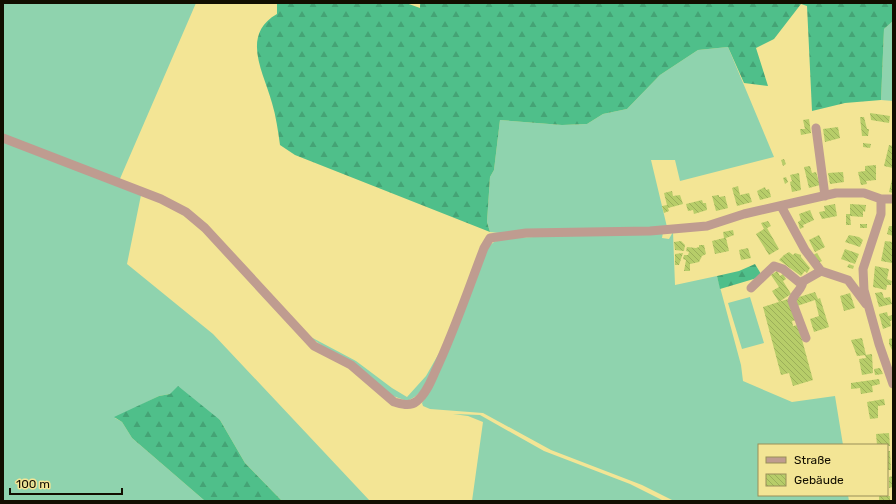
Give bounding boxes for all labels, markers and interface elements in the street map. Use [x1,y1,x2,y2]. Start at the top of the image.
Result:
legend [758,444,888,496]
text: Straße [794,453,831,467]
scale bar [10,470,122,496]
text: Gebäude [794,473,844,487]
text: 100 m [16,477,50,491]

